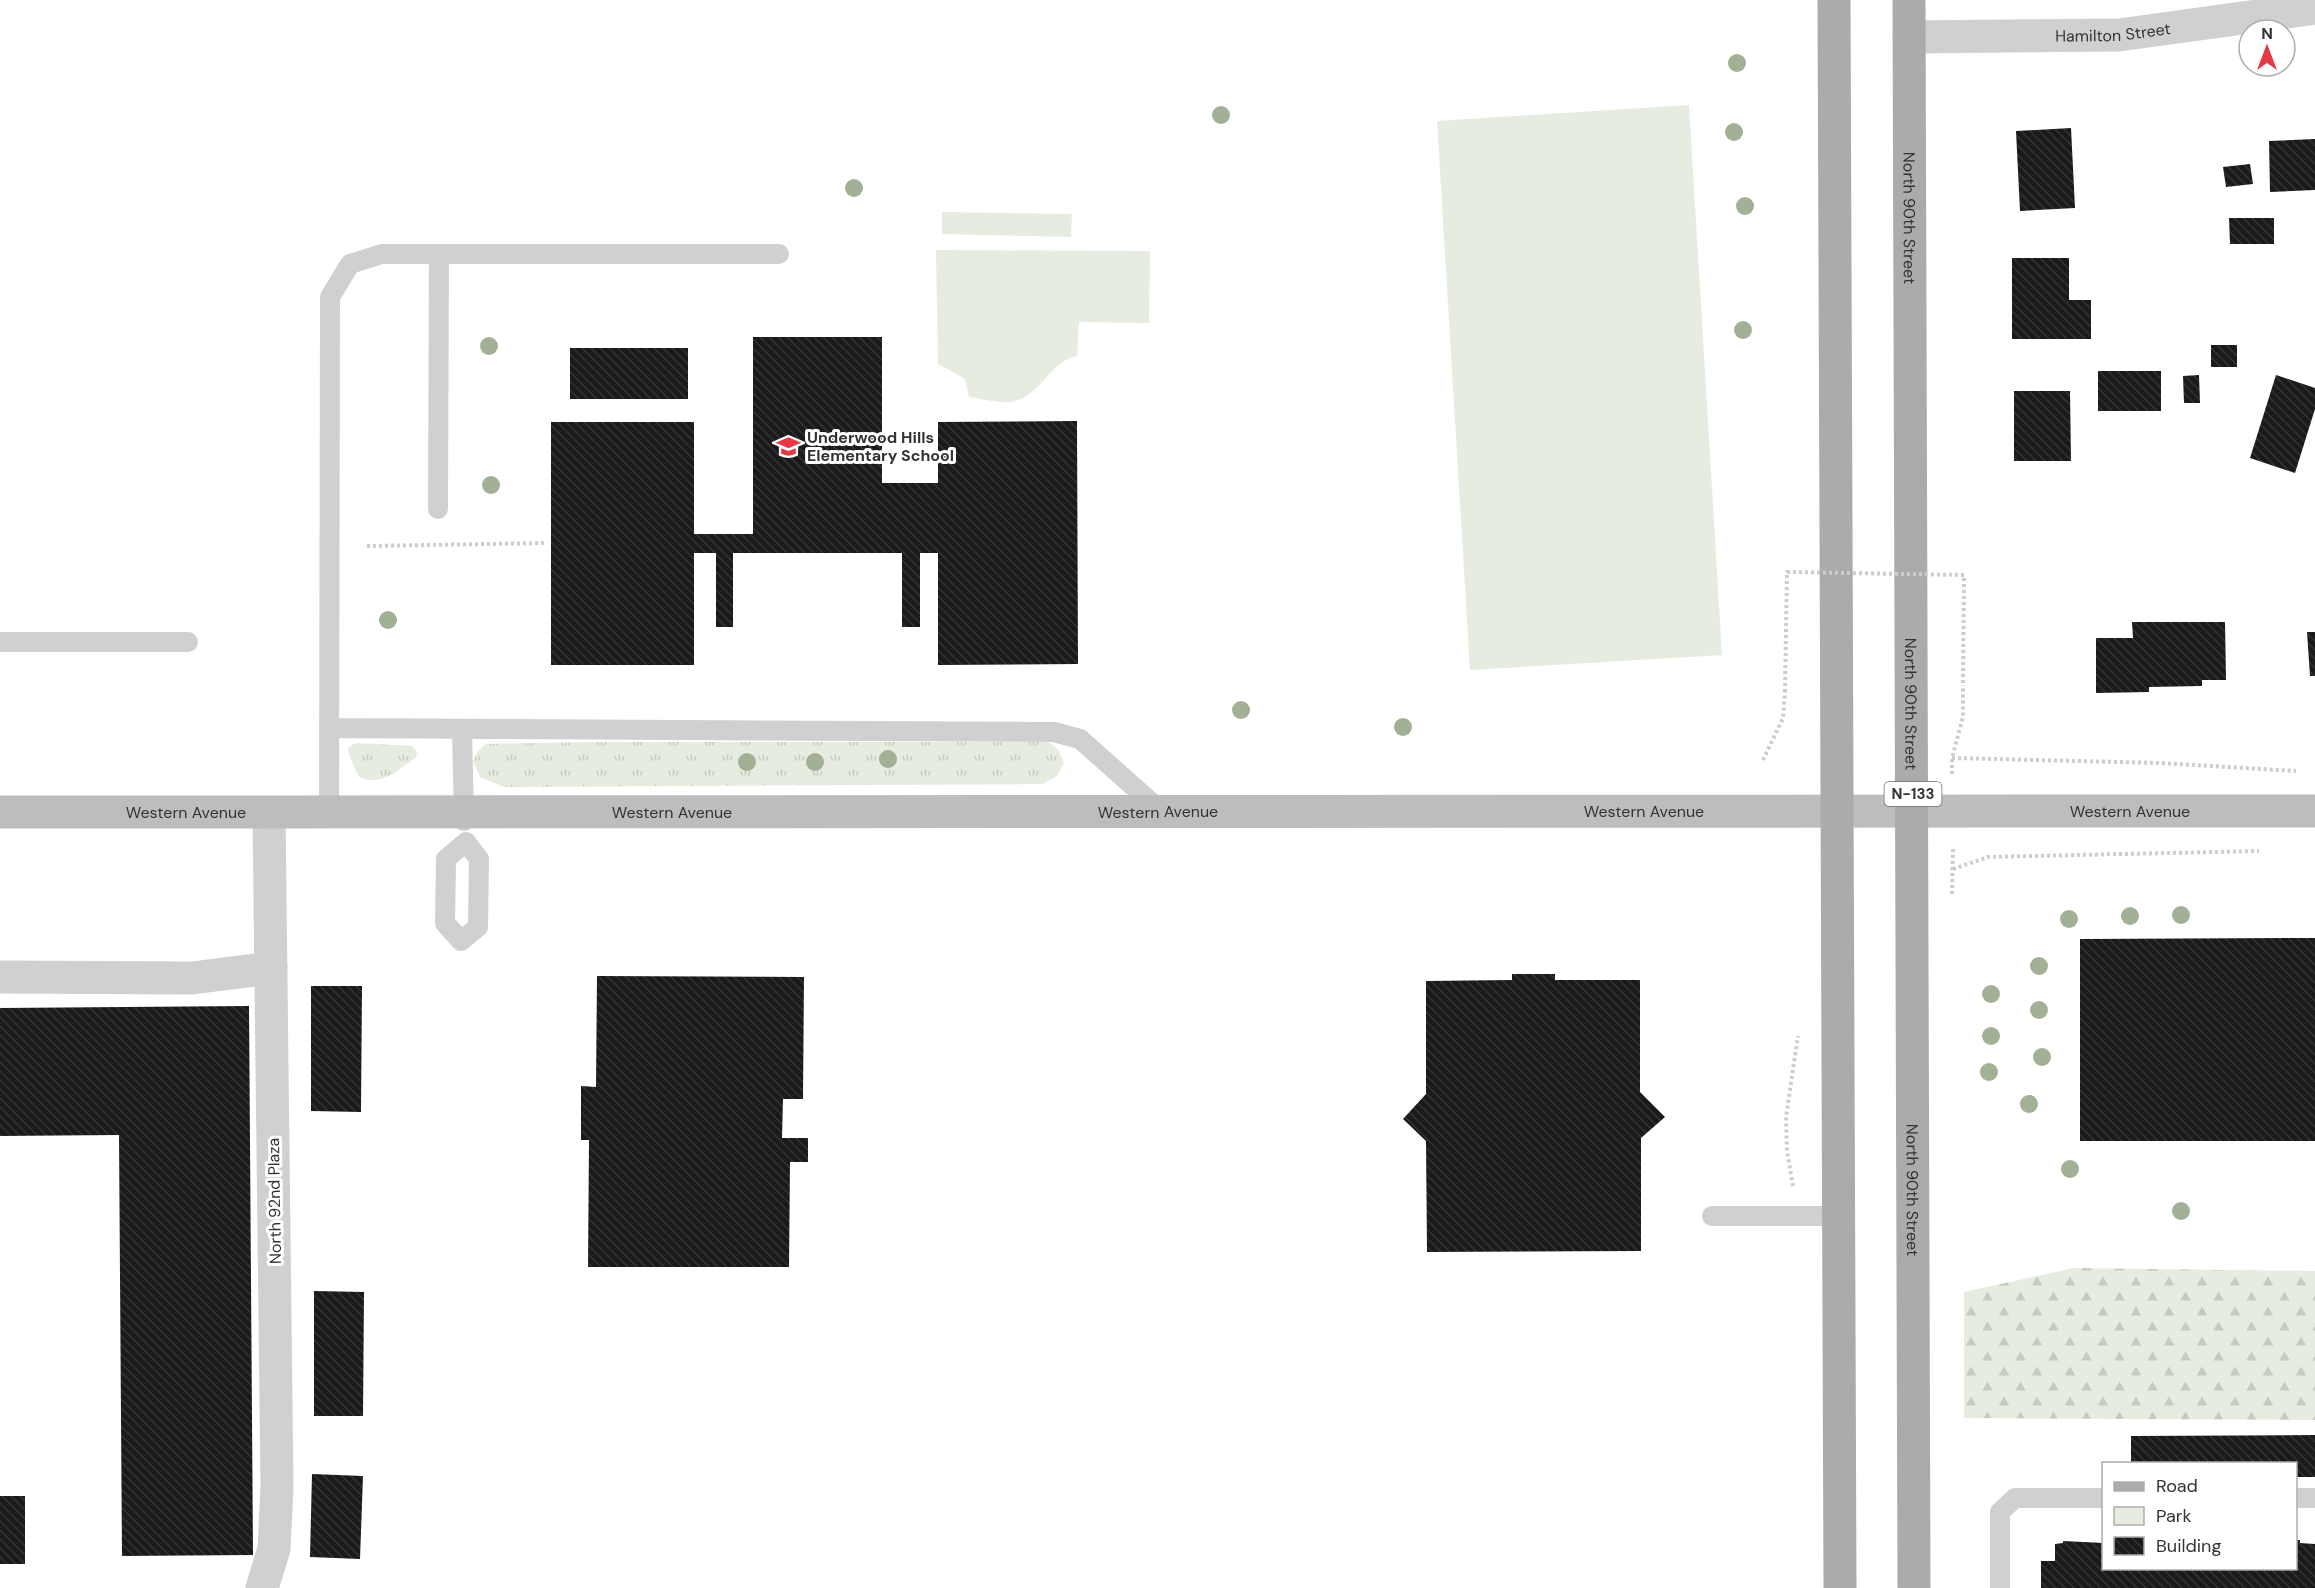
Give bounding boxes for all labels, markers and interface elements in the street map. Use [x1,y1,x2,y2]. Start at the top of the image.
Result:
street label: Hamilton Street [2055,18,2172,47]
north arrow [2237,18,2297,78]
text: N [2261,23,2273,44]
street label: North 90th Street [1898,152,1920,284]
place label: Underwood Hills Elementary School [807,427,954,466]
school or university icon: Underwood Hills Elementary School [776,433,802,459]
street label: North 90th Street [1900,638,1921,770]
road number: N-133 [1884,782,1942,806]
street label: Western Avenue [1098,801,1218,823]
street label: Western Avenue [1584,801,1704,822]
street label: Western Avenue [2070,801,2190,822]
street label: Western Avenue [126,802,246,823]
street label: Western Avenue [612,802,732,823]
street label: North 90th Street [1902,1124,1923,1256]
street label: North 92nd Plaza [263,1138,286,1264]
legend [2102,1462,2297,1570]
text: Road [2156,1474,2198,1498]
text: Park [2156,1504,2192,1528]
text: Building [2156,1534,2221,1558]

